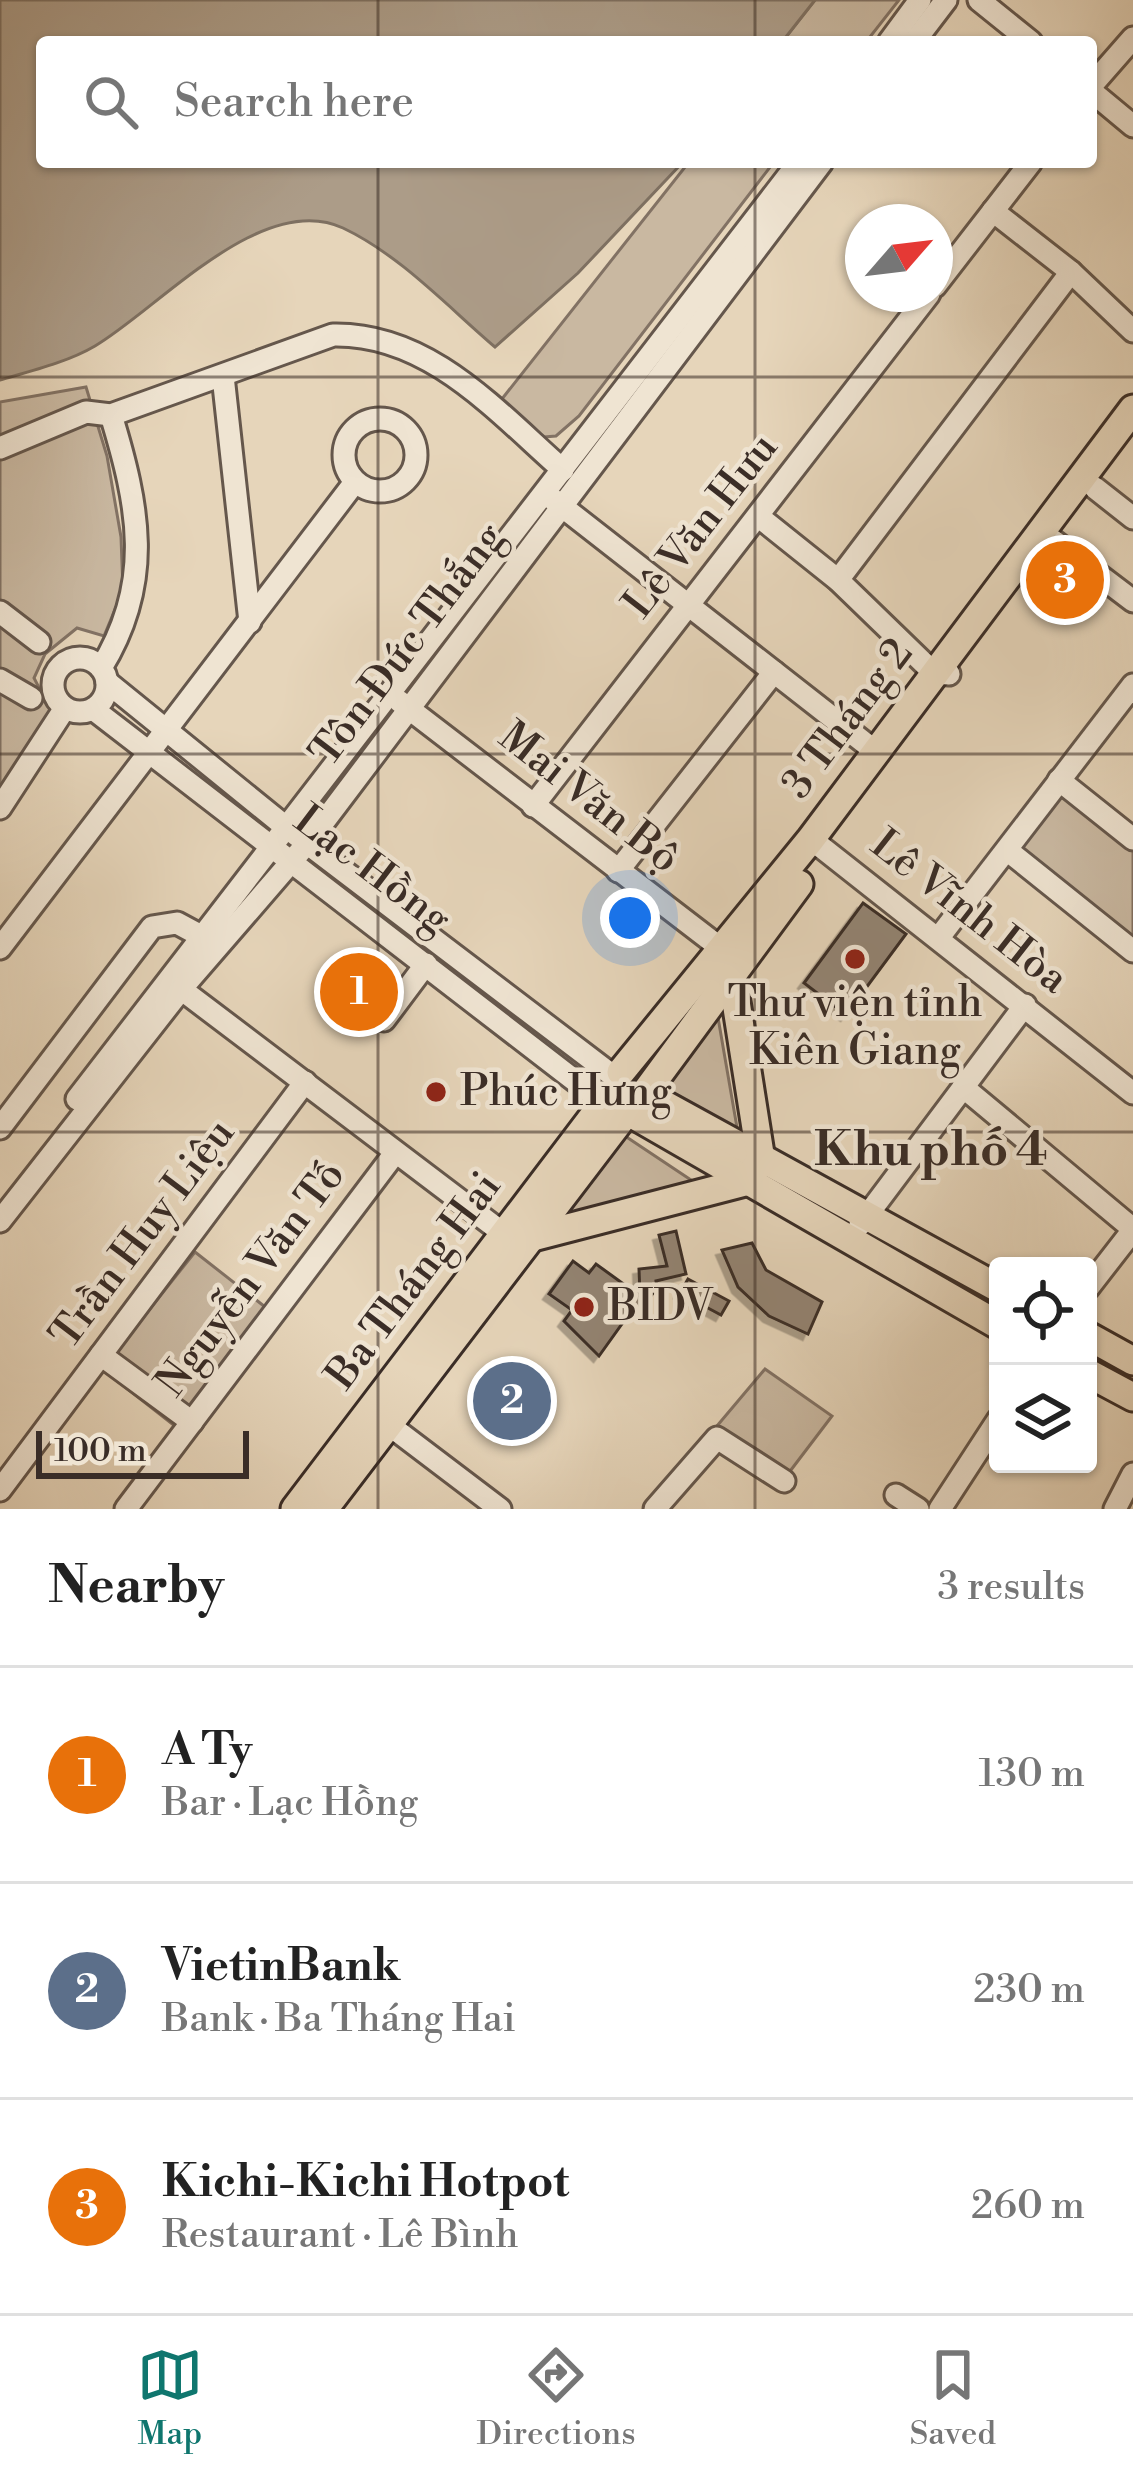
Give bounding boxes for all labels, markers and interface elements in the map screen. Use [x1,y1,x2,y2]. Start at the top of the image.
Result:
search box [36,36,1097,168]
icon: search [78,69,144,135]
text: Search here [174,74,414,131]
north arrow [845,204,953,312]
street label: Lê Văn Hưu [612,423,790,629]
street label: Tôn Đức Thắng [299,513,518,778]
pin: 3 [1026,535,1104,625]
street label: 3 Tháng 2 [771,629,926,810]
street label: Mai Văn Bộ [488,711,690,885]
street label: Lạc Hồng [282,794,461,947]
street label: Lê Vĩnh Hòa [860,818,1079,1006]
your location [600,888,660,948]
marker: Thư viện tỉnh Kiên Giang [842,946,868,972]
pin: 1 [320,947,398,1037]
place label: Thư viện tỉnh Kiên Giang [728,977,982,1079]
place label: Phúc Hưng [460,1066,672,1120]
marker: Phúc Hưng [423,1079,449,1105]
street label: Trần Huy Liệu [39,1109,247,1360]
district label: Khu phố 4 [814,1121,1048,1181]
street label: Nguyễn Văn Tố [145,1150,358,1408]
street label: Ba Tháng Hai [314,1162,514,1402]
map controls [989,1257,1097,1473]
button: locate [989,1257,1097,1365]
place label: BIDV [607,1281,714,1334]
marker: BIDV [571,1294,597,1320]
pin: 2 [473,1356,551,1446]
button: layers [989,1365,1097,1473]
scale bar [36,1425,249,1478]
text: 100 m [54,1431,147,1472]
text: Nearby [48,1555,224,1619]
text: 3 results [937,1563,1085,1612]
text: A Ty [162,1722,252,1779]
text: 1 [78,1750,96,1799]
text: 130 m [979,1750,1085,1799]
text: Bar · Lạc Hồng [162,1779,418,1828]
text: VietinBank [162,1938,400,1995]
text: 2 [75,1966,99,2015]
text: 230 m [973,1966,1085,2015]
text: Bank · Ba Tháng Hai [162,1995,516,2044]
text: Kichi-Kichi Hotpot [162,2154,569,2211]
text: 3 [75,2182,99,2231]
text: 260 m [971,2182,1085,2231]
text: Restaurant · Lê Bình [162,2211,518,2260]
tab: Map [137,2342,203,2455]
tab: Directions [477,2342,636,2455]
tab: Saved [909,2342,996,2455]

